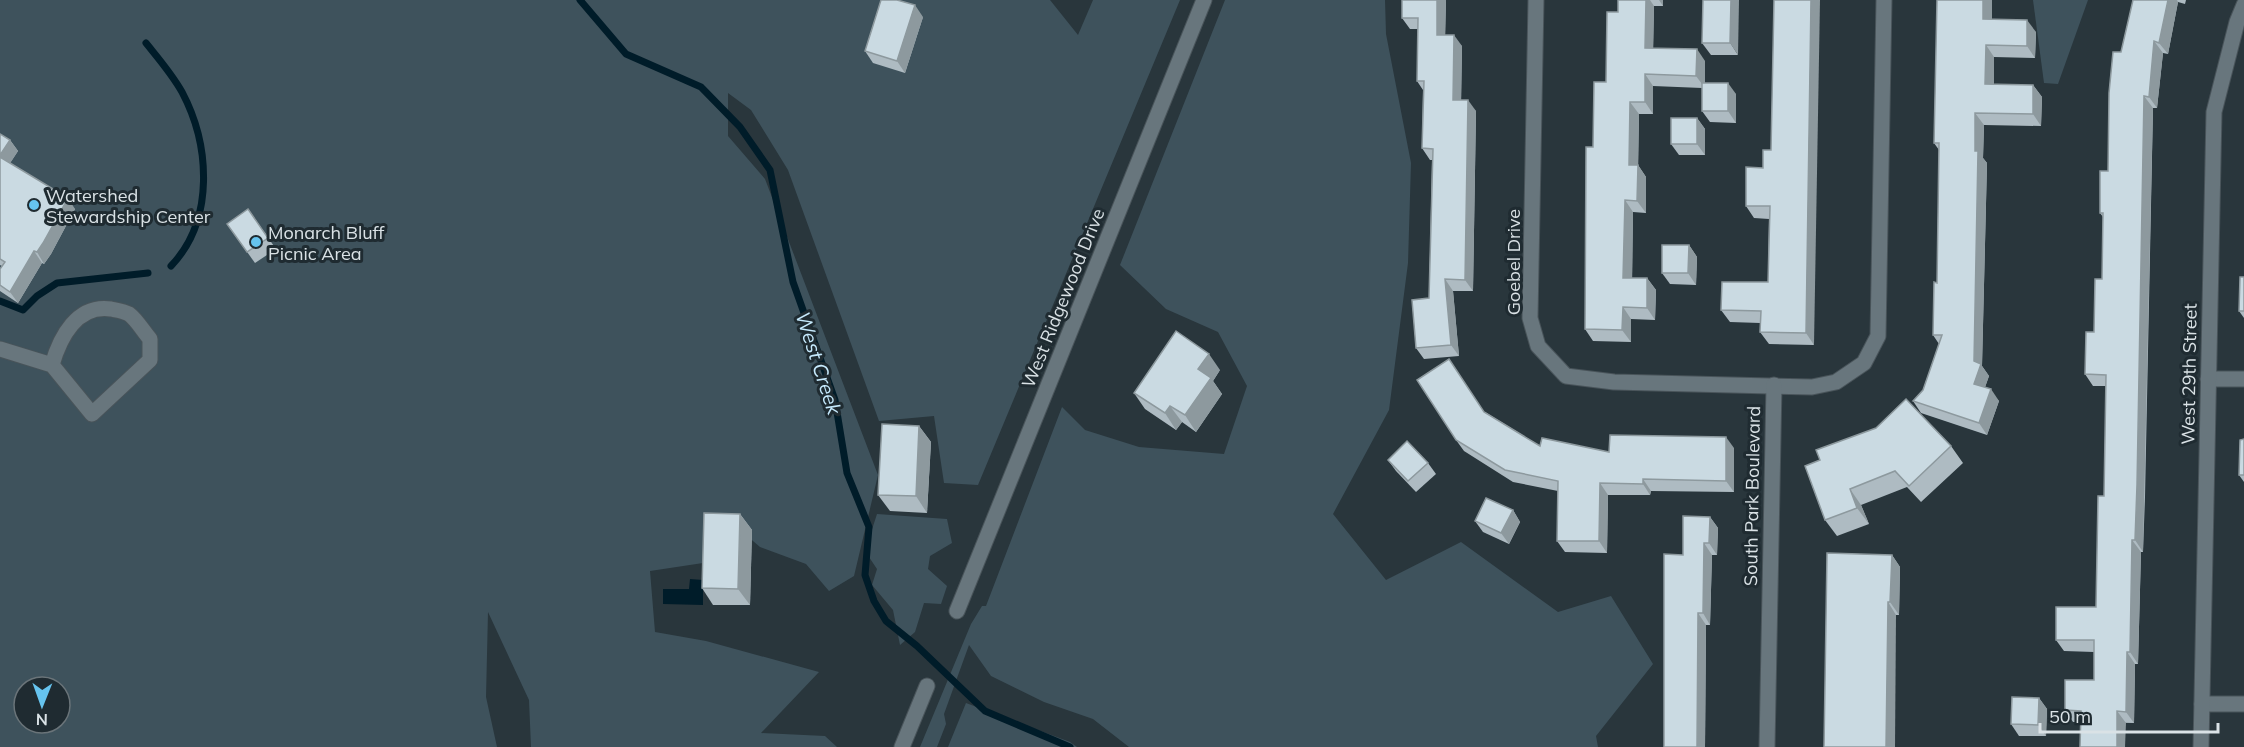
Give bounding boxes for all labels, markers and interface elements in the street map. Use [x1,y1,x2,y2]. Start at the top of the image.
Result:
place label: Watershed Stewardship Center [46,184,211,228]
marker: Watershed Stewardship Center [27,198,41,212]
street label: West Ridgewood Drive [1016,205,1110,391]
street label: Goebel Drive [1502,209,1525,315]
place label: Monarch Bluff Picnic Area [268,221,385,265]
marker: Monarch Bluff Picnic Area [249,235,263,249]
street label: West 29th Street [2176,303,2202,445]
water label: West Creek [791,308,848,418]
street label: South Park Boulevard [1739,406,1765,586]
north arrow [12,675,72,735]
scale bar [2040,696,2218,734]
text: 50 m [2049,705,2091,728]
text: N [36,710,48,730]

